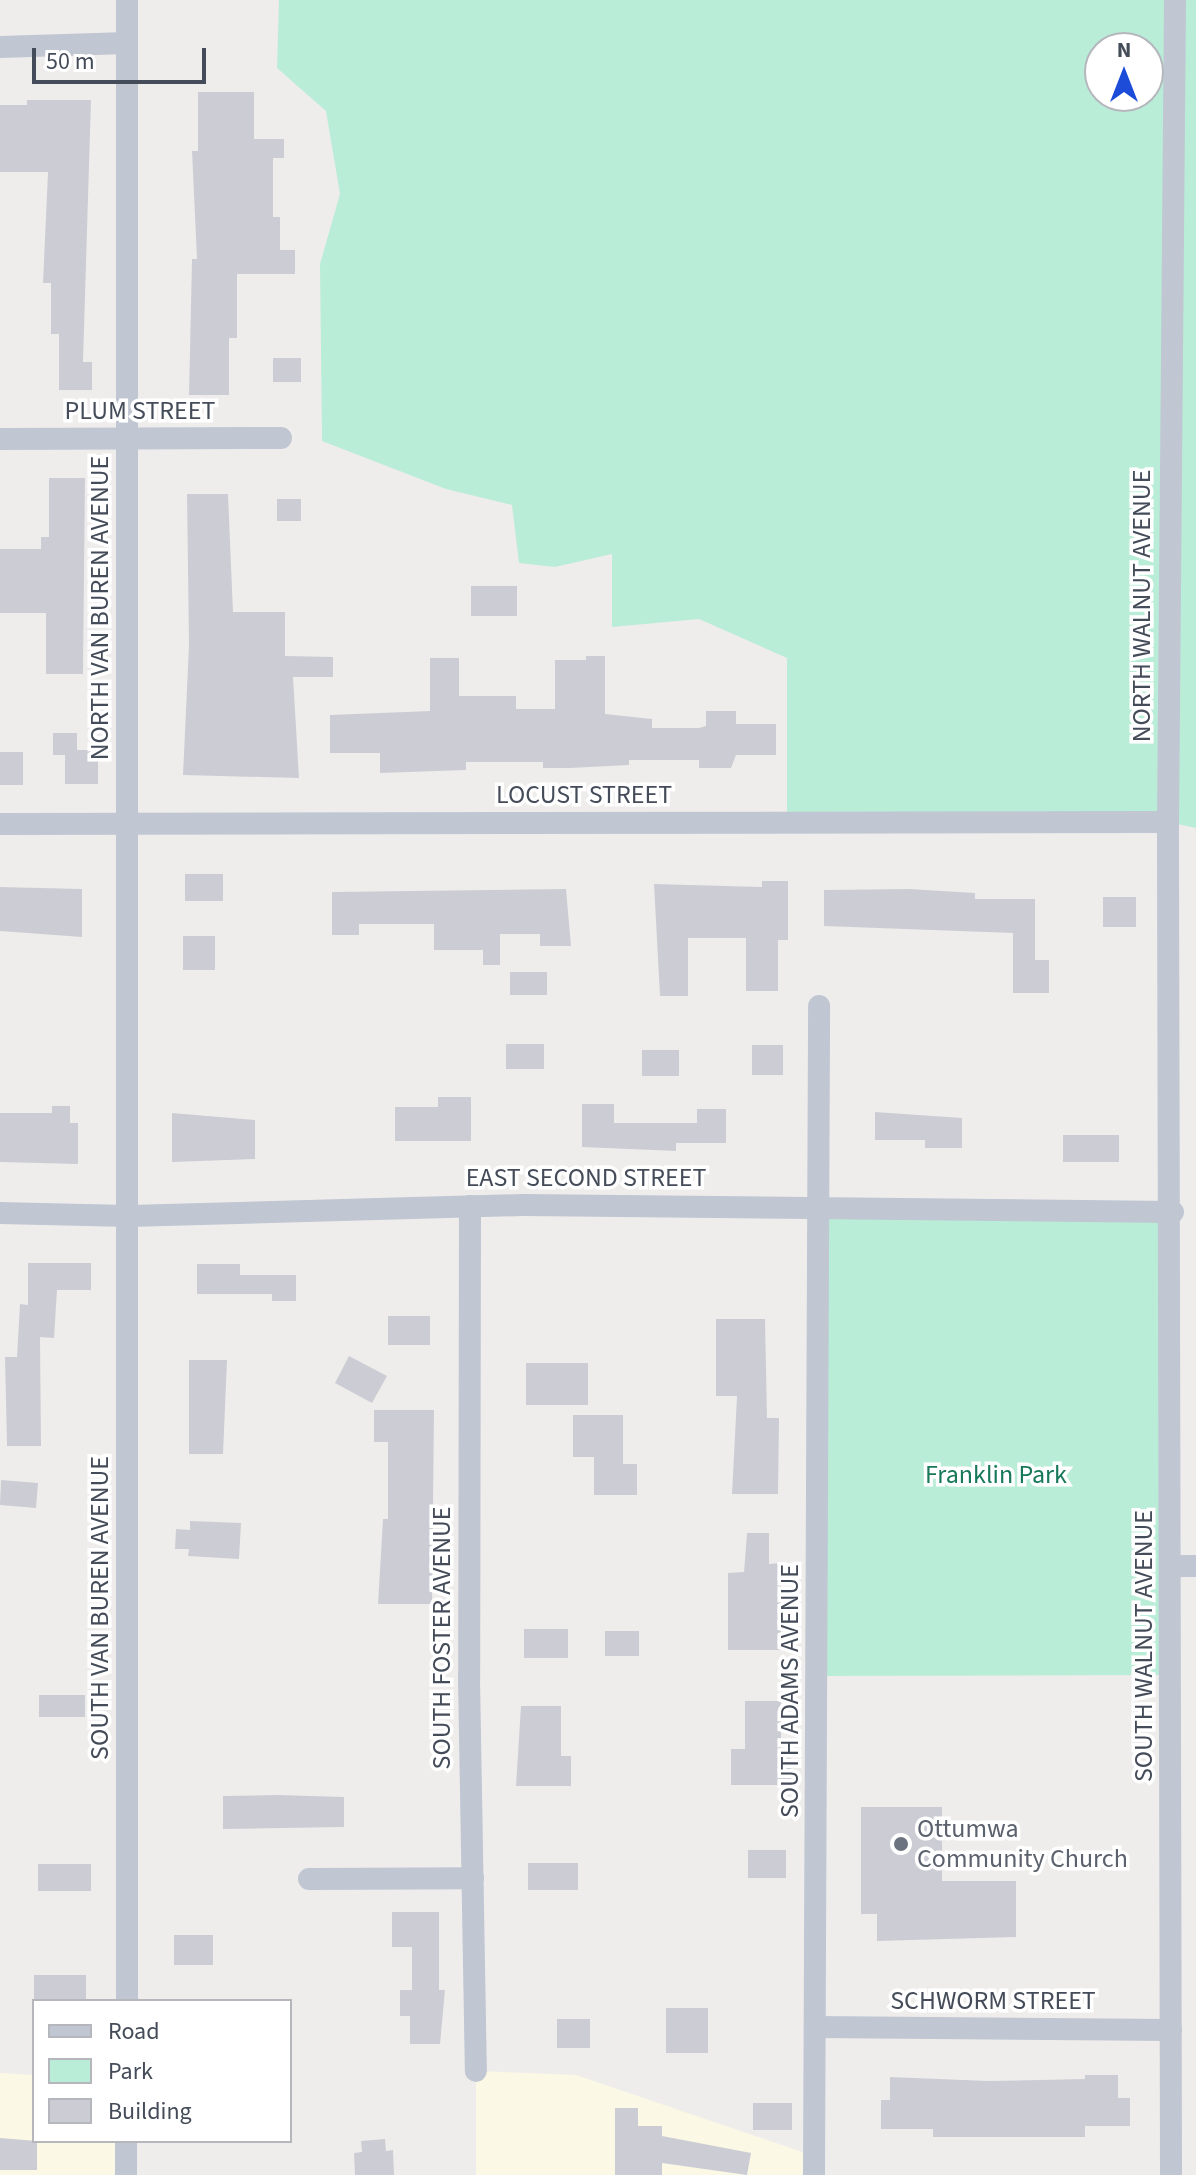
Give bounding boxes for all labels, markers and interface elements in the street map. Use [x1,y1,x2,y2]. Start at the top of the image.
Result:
scale bar [36,32,210,82]
north arrow [1084,32,1164,112]
text: N [1117,34,1131,66]
text: 50 m [46,44,95,79]
street label: PLUM STREET [65,395,215,427]
street label: NORTH VAN BUREN AVENUE [84,456,116,760]
street label: NORTH WALNUT AVENUE [1126,470,1158,742]
street label: LOCUST STREET [496,779,672,811]
street label: EAST SECOND STREET [466,1162,706,1194]
street label: SOUTH VAN BUREN AVENUE [84,1456,116,1760]
park label: Franklin Park [925,1459,1067,1491]
street label: SOUTH FOSTER AVENUE [426,1507,458,1769]
street label: SOUTH WALNUT AVENUE [1128,1510,1160,1782]
street label: SOUTH ADAMS AVENUE [774,1564,806,1818]
place label: Ottumwa Community Church [917,1813,1128,1874]
marker: Ottumwa Community Church [892,1835,910,1853]
street label: SCHWORM STREET [890,1985,1096,2017]
legend [32,1999,292,2143]
text: Road [108,2014,160,2049]
text: Park [108,2054,153,2089]
text: Building [108,2094,192,2129]

